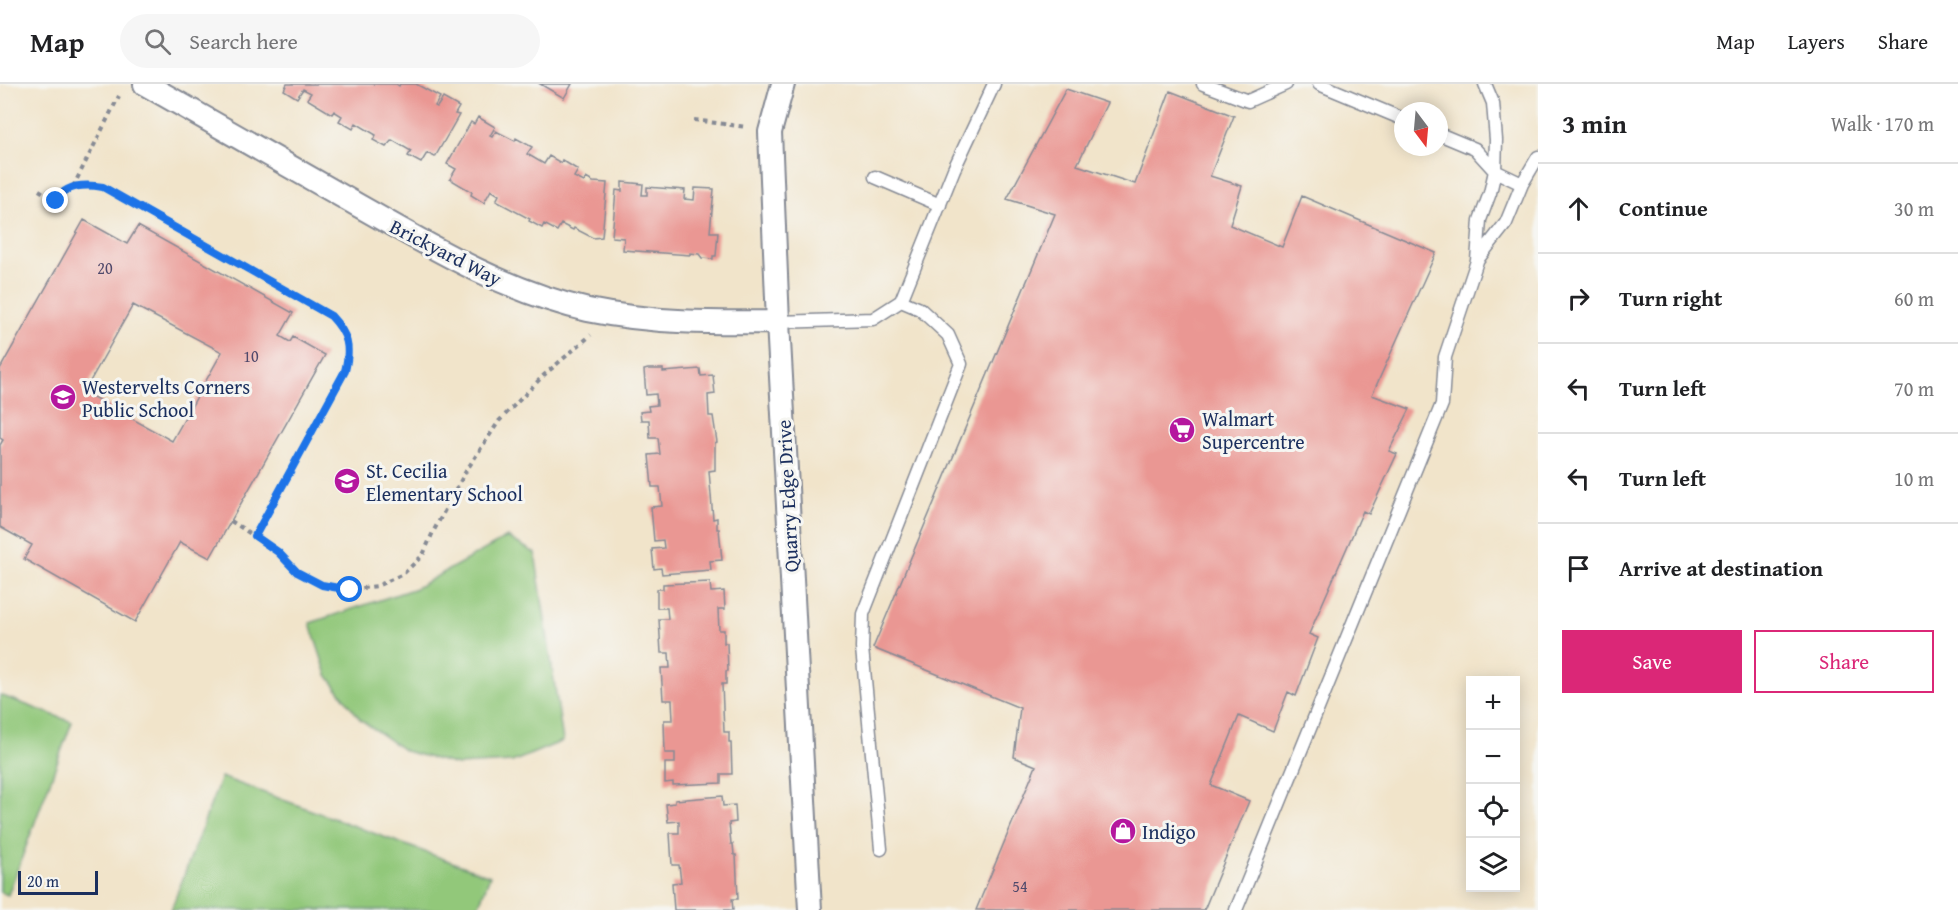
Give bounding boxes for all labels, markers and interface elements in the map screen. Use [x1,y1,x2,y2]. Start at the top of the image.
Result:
search box [120,14,540,68]
text: Map [30,21,84,62]
icon: search [141,25,174,58]
text: Search here [189,25,298,57]
text: Map [1716,26,1755,57]
text: Layers [1788,26,1845,57]
text: Share [1878,26,1928,57]
north arrow [1394,102,1448,156]
text: 3 min [1562,104,1627,143]
text: Walk · 170 m [1831,109,1934,138]
route end [42,187,68,213]
icon: ahead [1562,192,1595,225]
text: Continue [1619,192,1708,224]
text: 30 m [1894,194,1934,223]
street label: Brickyard Way [385,211,507,293]
house number: 20 [97,256,113,280]
icon: right [1562,282,1595,315]
text: Turn right [1619,282,1722,314]
text: 60 m [1894,284,1934,313]
house number: 10 [243,344,259,368]
place label: Westervelts Corners Public School [82,372,250,424]
icon: left [1562,372,1595,405]
text: Turn left [1619,372,1706,404]
text: 70 m [1894,374,1934,403]
school or university icon: Westervelts Corners Public School [48,382,78,412]
place label: Walmart Supercentre [1202,404,1305,456]
supermarket icon: Walmart Supercentre [1167,415,1197,445]
street label: Quarry Edge Drive [769,419,805,573]
place label: St. Cecilia Elementary School [366,456,523,508]
icon: left [1562,462,1595,495]
text: Turn left [1619,462,1706,494]
text: 10 m [1894,464,1934,493]
school or university icon: St. Cecilia Elementary School [332,466,362,496]
icon: arrive [1562,552,1595,585]
text: Arrive at destination [1619,552,1823,584]
route start [336,576,362,602]
button: Save [1562,630,1742,693]
button: Share [1754,630,1934,693]
map controls [1466,676,1520,892]
button: + [1466,676,1520,730]
button: − [1466,730,1520,784]
button: locate [1466,784,1520,838]
shop icon: Indigo [1108,816,1138,846]
place label: Indigo [1142,817,1196,846]
button: layers [1466,838,1520,892]
scale bar [18,868,98,896]
text: 20 m [27,869,59,893]
house number: 54 [1012,874,1028,898]

